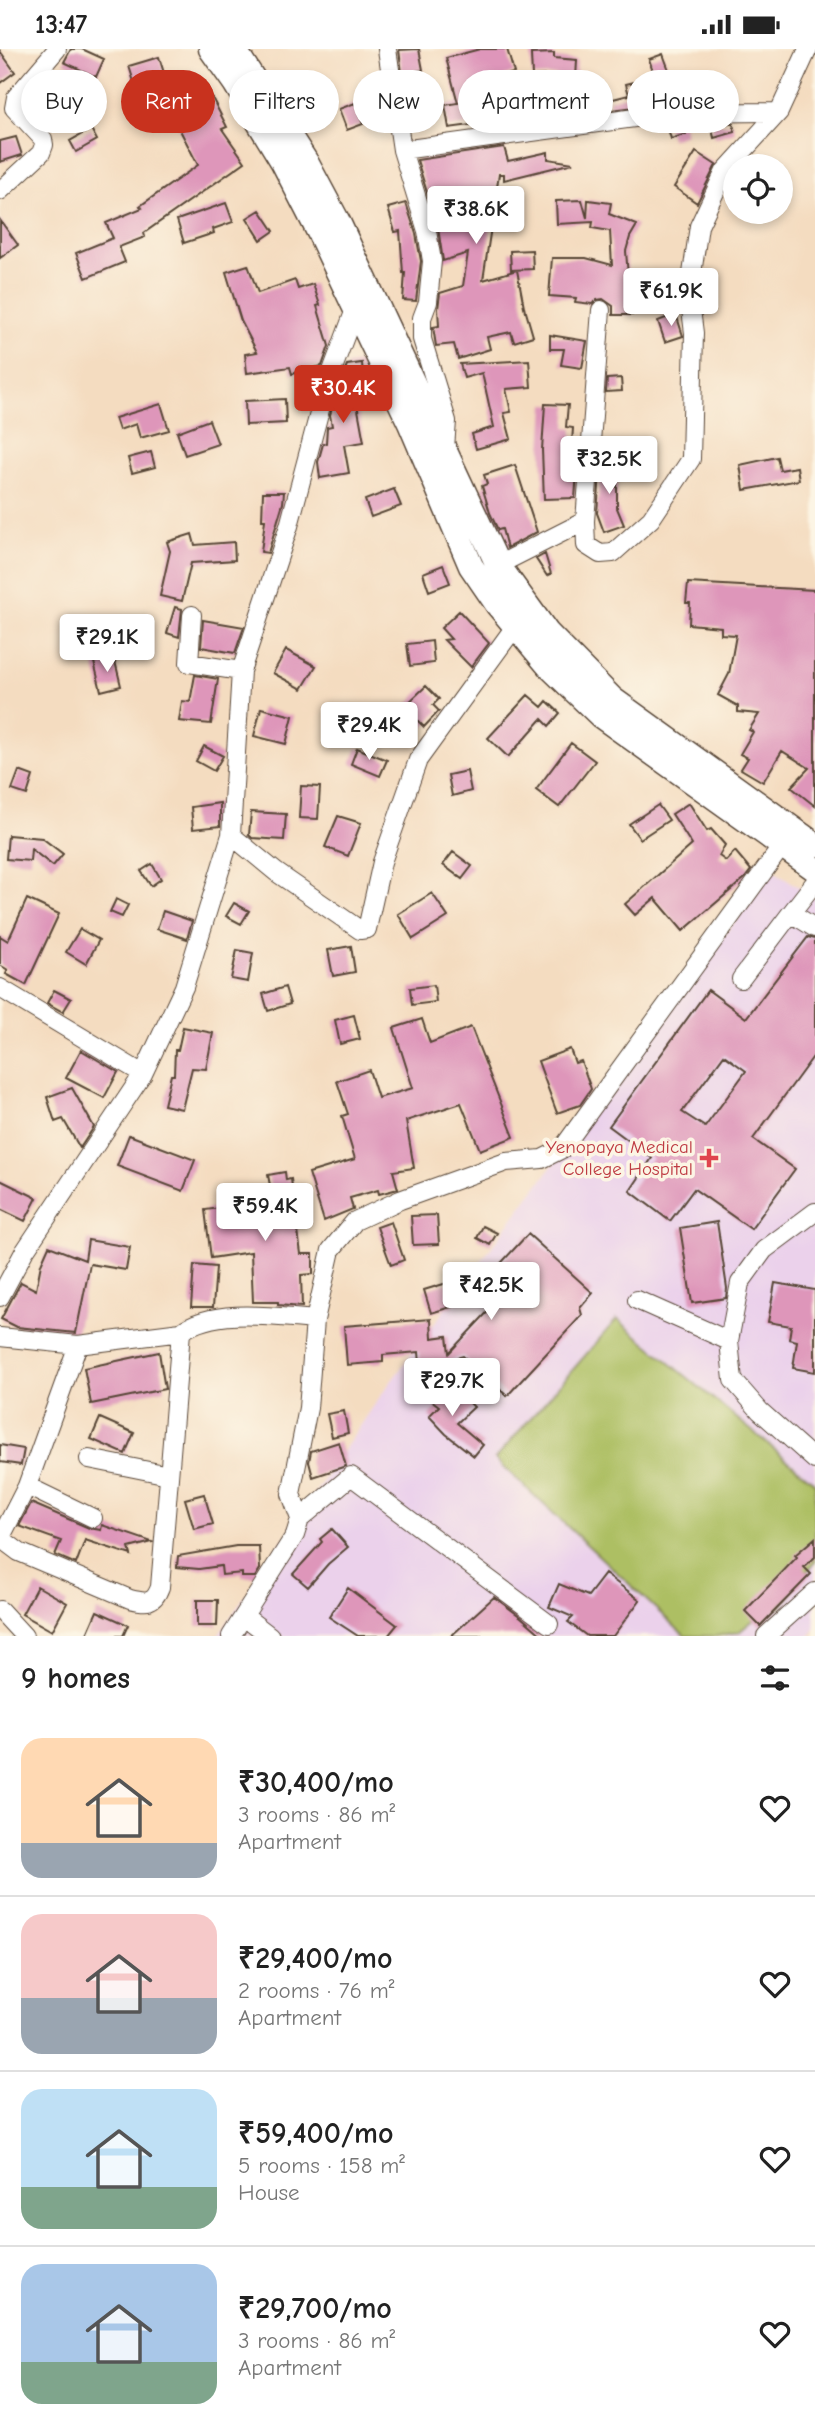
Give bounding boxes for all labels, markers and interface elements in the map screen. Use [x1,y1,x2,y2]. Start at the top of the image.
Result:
text: 13:47 [35,10,87,40]
chip: Buy [21,70,107,133]
chip: Rent [121,70,215,133]
chip: Filters [229,70,339,133]
chip: New [353,70,444,133]
chip: Apartment [458,70,613,133]
chip: House [627,70,739,133]
map controls [723,154,793,224]
button: locate [723,154,793,224]
pin: ₹38.6K [419,187,533,246]
text: ₹38.6K [443,195,509,222]
pin: ₹61.9K [614,268,728,328]
text: ₹61.9K [639,277,703,304]
pin: ₹30.4K [286,365,400,425]
text: ₹30.4K [310,374,376,401]
pin: ₹32.5K [552,437,666,496]
text: ₹32.5K [576,445,642,472]
pin: ₹29.1K [50,615,164,674]
text: ₹29.1K [76,623,138,650]
pin: ₹29.4K [312,703,426,762]
text: ₹29.4K [337,711,401,738]
place label: Yenopaya Medical College Hospital [546,1136,693,1180]
marker: Yenopaya Medical College Hospital [699,1148,719,1168]
pin: ₹59.4K [208,1183,322,1243]
text: ₹59.4K [232,1192,298,1219]
pin: ₹42.5K [434,1263,548,1322]
text: ₹42.5K [459,1271,523,1298]
pin: ₹29.7K [395,1359,509,1418]
text: ₹29.7K [420,1367,484,1394]
icon: filters [756,1659,794,1697]
text: 9 homes [21,1661,130,1696]
text: ₹30,400/mo [238,1765,394,1800]
icon: home [77,1766,161,1850]
icon: heart [756,1789,794,1827]
text: 3 rooms · 86 m² [238,1801,395,1828]
text: Apartment [238,1828,341,1855]
text: ₹29,400/mo [238,1941,392,1976]
icon: home [77,1942,161,2026]
icon: heart [756,1965,794,2003]
text: 2 rooms · 76 m² [238,1977,394,2004]
text: Apartment [238,2004,341,2031]
text: ₹59,400/mo [238,2116,393,2151]
icon: home [77,2117,161,2201]
icon: heart [756,2140,794,2178]
text: 5 rooms · 158 m² [238,2152,405,2179]
text: House [238,2179,300,2206]
text: ₹29,700/mo [238,2291,392,2326]
icon: home [77,2292,161,2376]
icon: heart [756,2315,794,2353]
text: 3 rooms · 86 m² [238,2327,395,2354]
text: Apartment [238,2354,341,2381]

